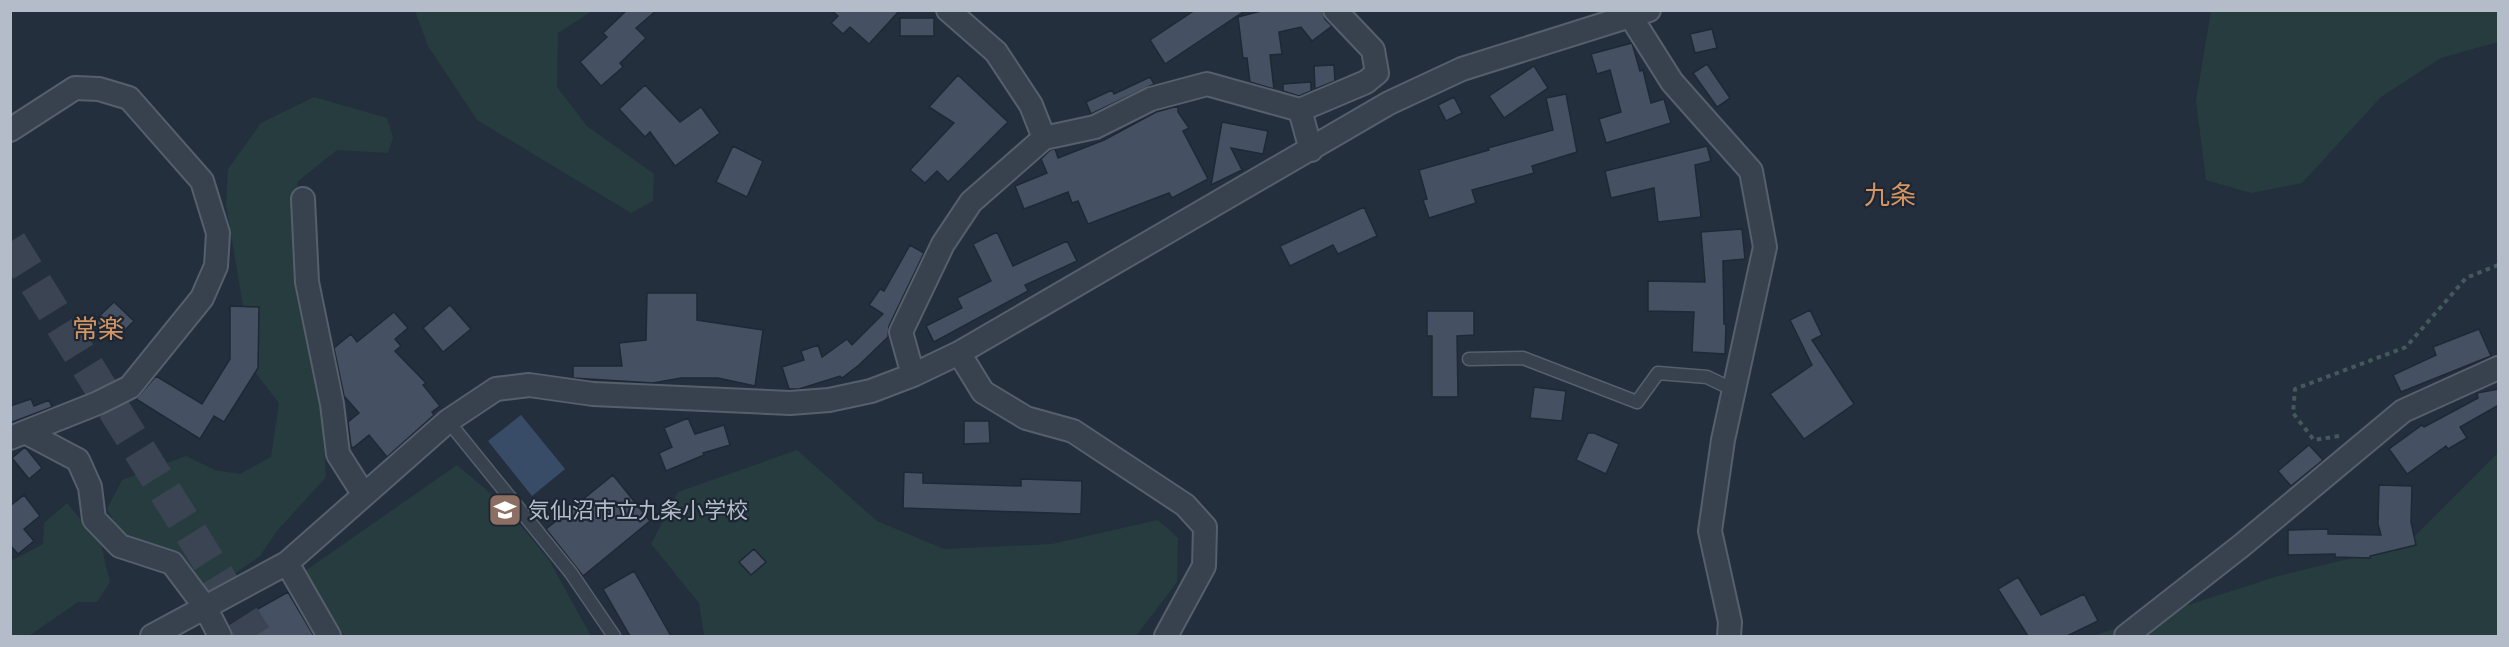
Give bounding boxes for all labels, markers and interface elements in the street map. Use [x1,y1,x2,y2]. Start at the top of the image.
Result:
district label: 九条 [1864,178,1916,209]
district label: 常楽 [72,312,124,343]
school or university icon: 気仙沼市立九条小学校 [487,492,523,528]
place label: 気仙沼市立九条小学校 [528,496,748,522]

